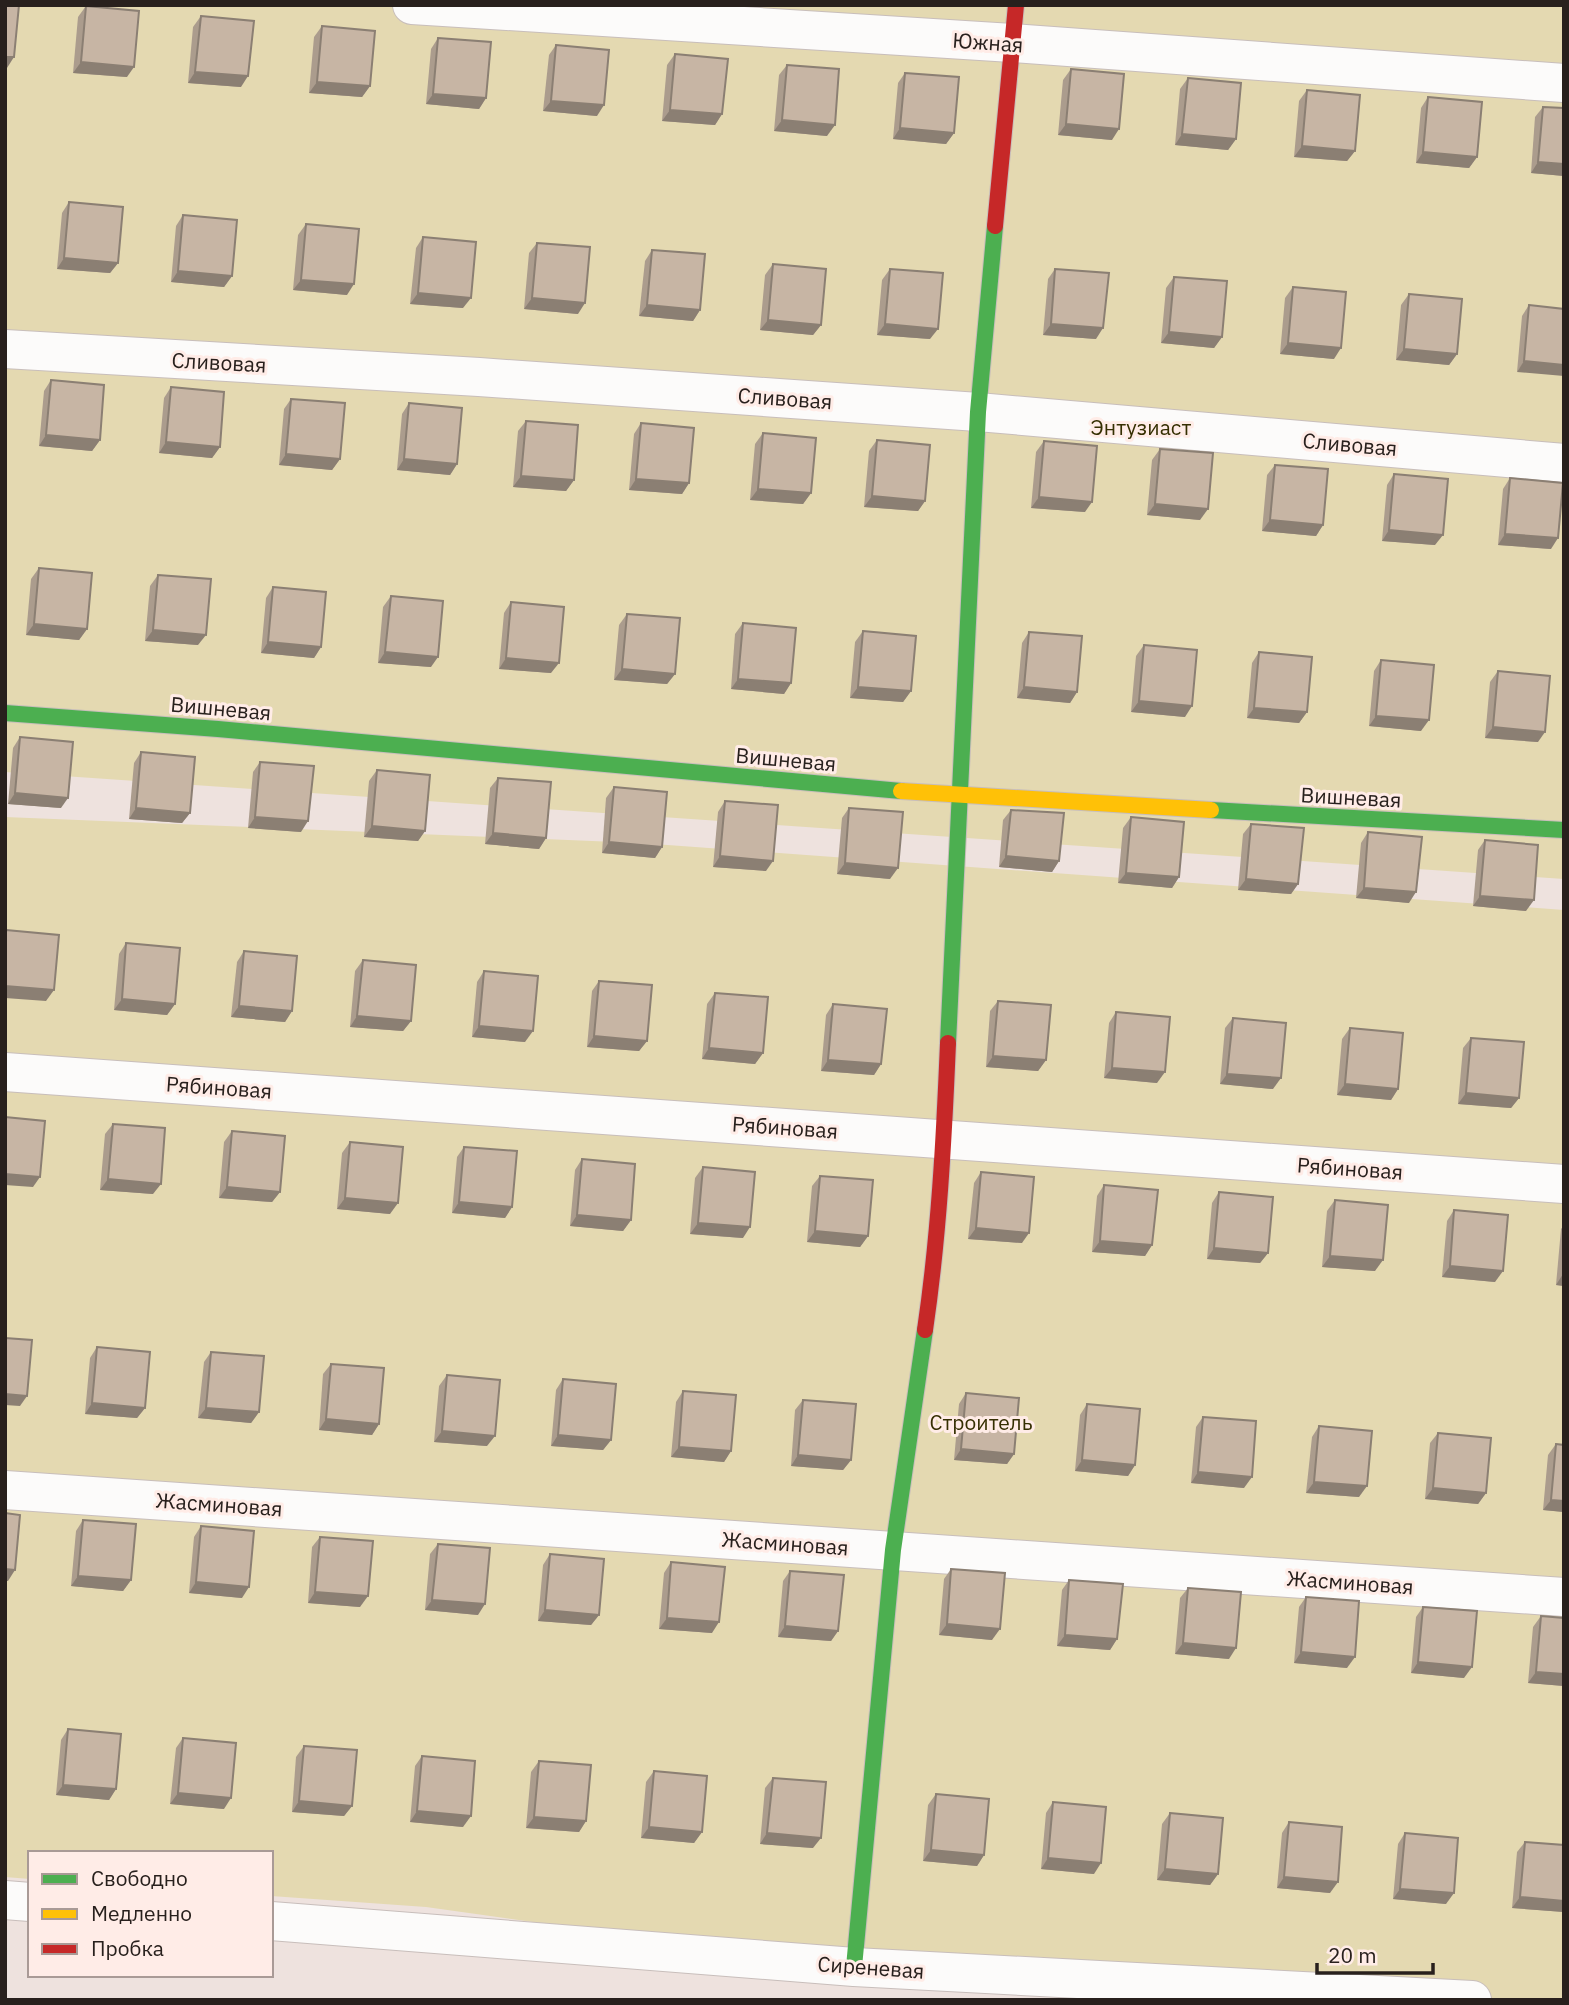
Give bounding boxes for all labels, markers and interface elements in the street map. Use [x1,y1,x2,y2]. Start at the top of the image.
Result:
street label: Южная [952,26,1024,58]
street label: Сливовая [171,346,267,378]
street label: Сливовая [737,381,833,415]
park label: Энтузиаст [1091,413,1191,441]
street label: Сливовая [1302,426,1398,462]
street label: Вишневая [170,690,272,726]
street label: Вишневая [735,741,837,777]
street label: Вишневая [1300,780,1402,814]
street label: Рябиновая [165,1069,273,1105]
street label: Рябиновая [731,1109,839,1145]
street label: Рябиновая [1296,1150,1404,1186]
park label: Строитель [929,1408,1033,1436]
street label: Жасминовая [155,1486,283,1522]
street label: Жасминовая [721,1525,849,1561]
street label: Жасминовая [1286,1564,1414,1600]
legend [28,1851,273,1977]
text: Свободно [91,1864,188,1892]
text: Медленно [91,1899,192,1927]
scale bar [1317,1932,1432,1976]
text: Пробка [91,1934,164,1962]
text: 20 m [1328,1941,1377,1969]
street label: Сиреневая [817,1949,925,1985]

